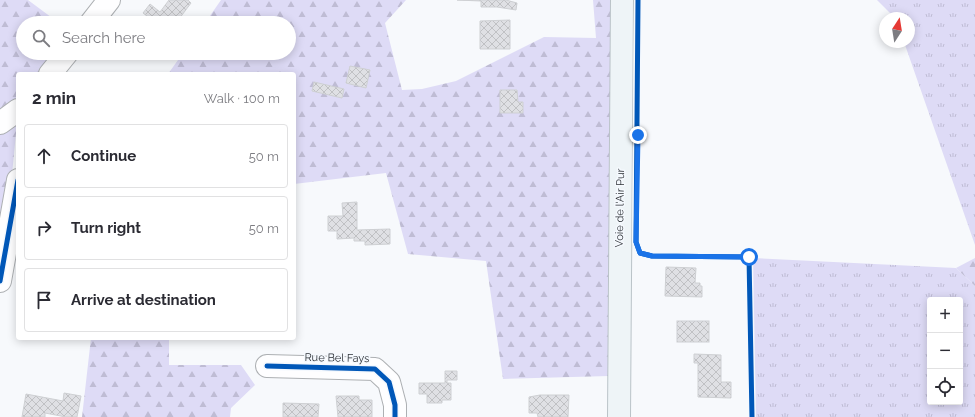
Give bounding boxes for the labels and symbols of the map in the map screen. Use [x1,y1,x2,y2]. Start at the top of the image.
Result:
north arrow [879,12,915,48]
route end [629,126,647,144]
street label: Voie de l'Air Pur [613,168,627,248]
route start [740,248,758,266]
street label: Rue Bel Fays [304,351,370,365]

